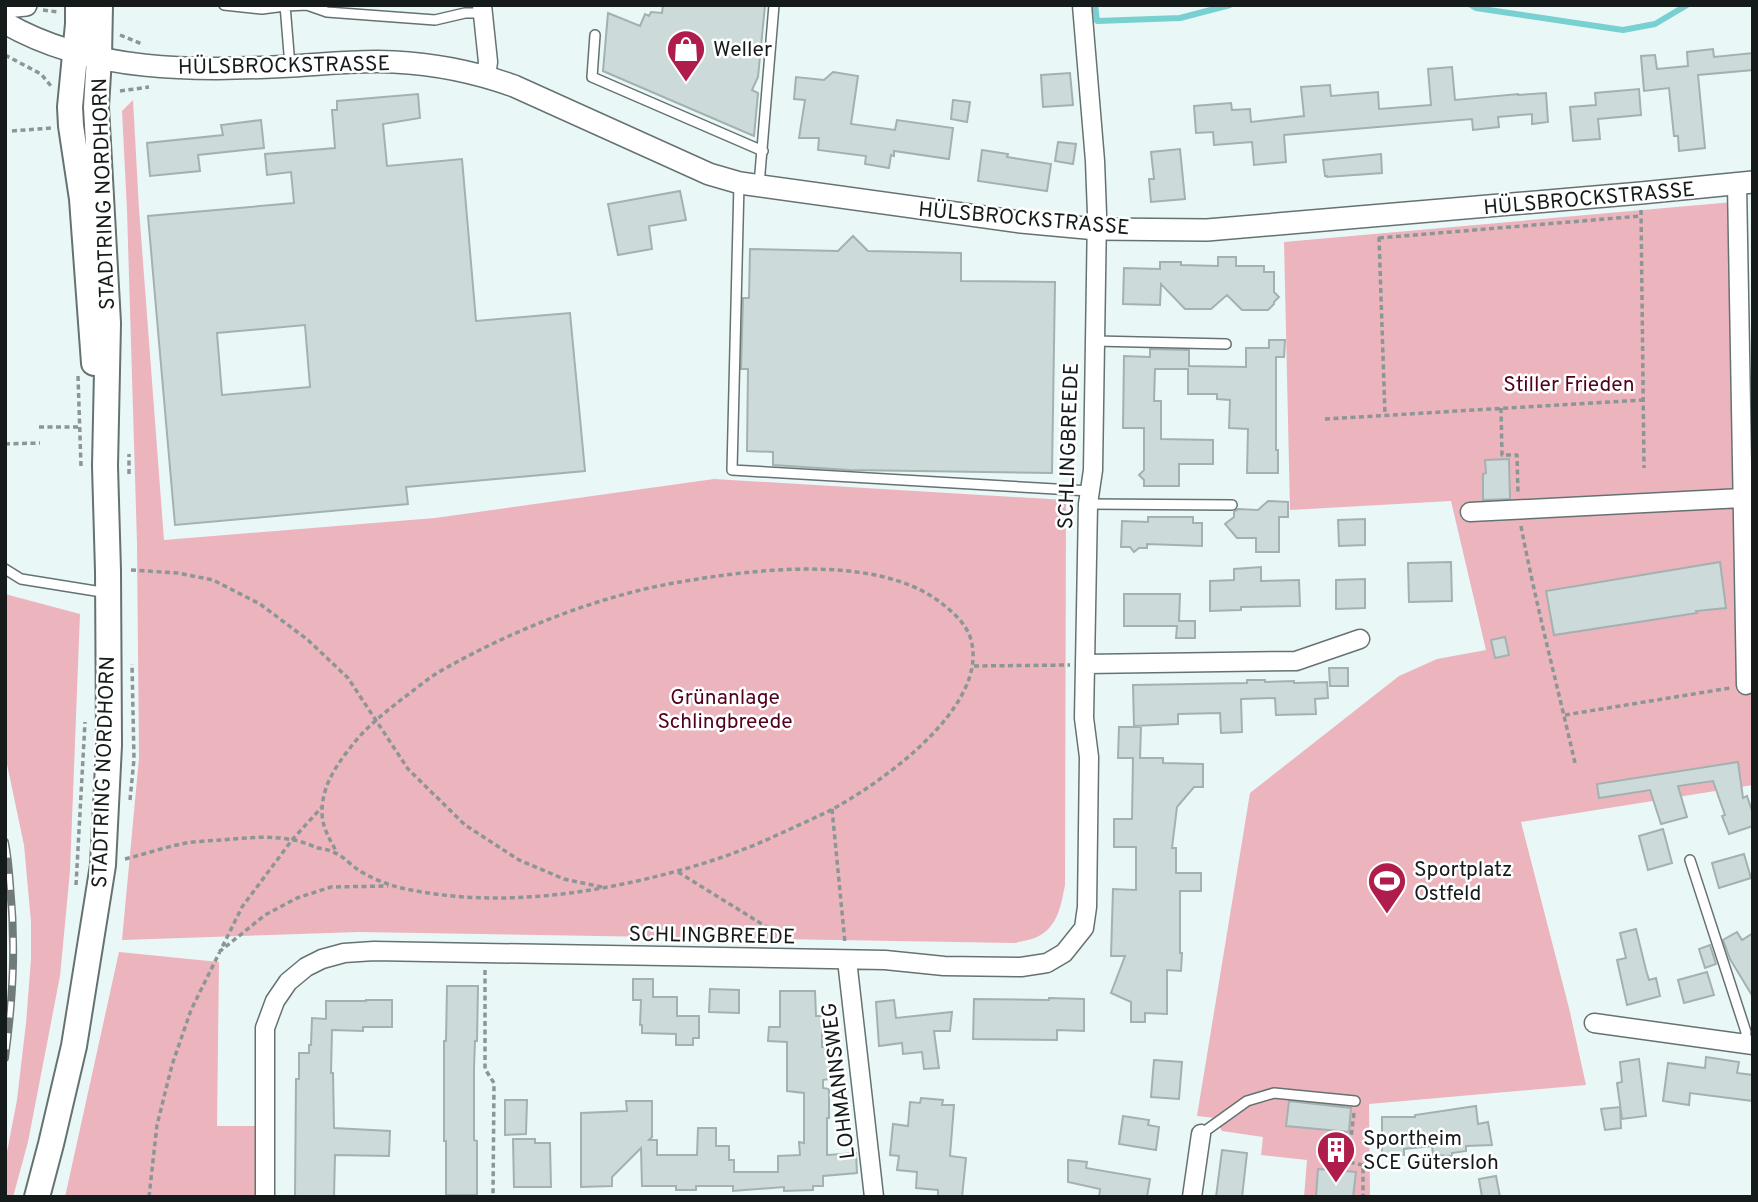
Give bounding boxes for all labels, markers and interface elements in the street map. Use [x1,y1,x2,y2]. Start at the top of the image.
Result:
shop icon: Weller [665,28,707,83]
place label: Weller [713,37,772,64]
street label: HÜLSBROCKSTRASSE [178,51,390,82]
street label: STADTRING NORDHORN [87,77,122,311]
street label: HÜLSBROCKSTRASSE [1482,177,1696,222]
street label: HÜLSBROCKSTRASSE [917,197,1131,242]
street label: SCHLINGBREEDE [1053,362,1086,530]
park label: Stiller Frieden [1503,372,1635,399]
street label: STADTRING NORDHORN [87,655,122,889]
park label: Grünanlage Schlingbreede [657,685,793,736]
place label: Sportplatz Ostfeld [1414,857,1512,908]
sports icon: Sportplatz Ostfeld [1366,860,1408,915]
street label: SCHLINGBREEDE [628,922,796,951]
street label: LOHMANNSWEG [816,1001,862,1161]
place label: Sportheim SCE Gütersloh [1363,1126,1499,1177]
building icon: Sportheim SCE Gütersloh [1315,1129,1357,1184]

